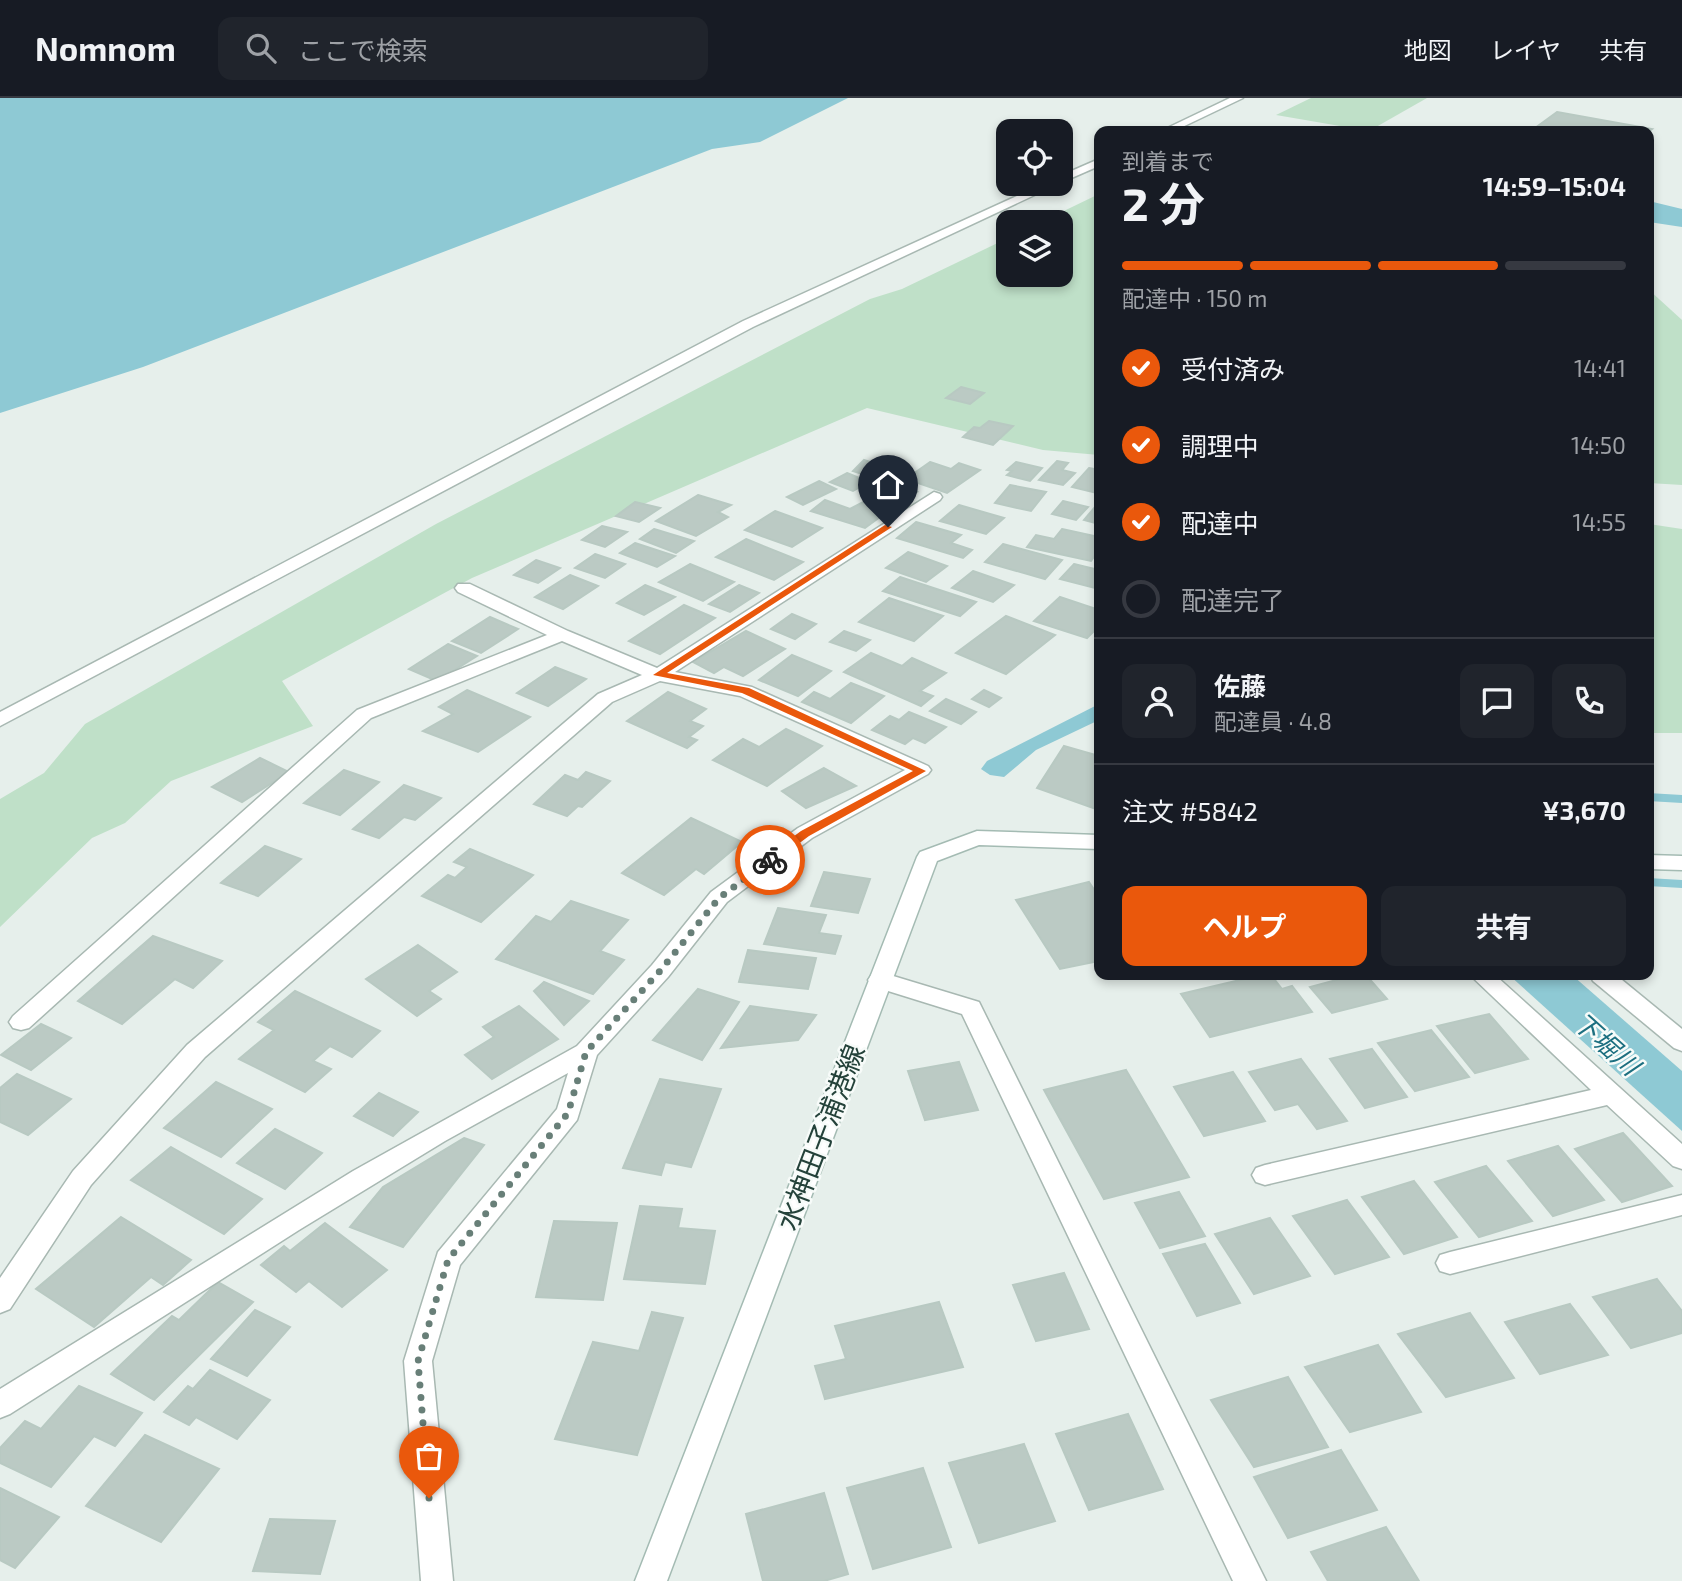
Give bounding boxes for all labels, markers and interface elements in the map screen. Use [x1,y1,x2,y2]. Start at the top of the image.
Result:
search box [218,17,708,80]
text: Nomnom [35,28,176,68]
icon: search [242,29,280,67]
text: ここで検索 [298,34,428,65]
text: 地図 [1404,35,1452,64]
text: レイヤ [1490,35,1561,64]
text: 共有 [1599,35,1647,64]
map controls [996,119,1073,287]
button: locate [996,119,1073,196]
text: 到着まで [1122,147,1214,175]
text: 14:59–15:04 [1483,170,1626,201]
text: 2 分 [1122,175,1205,230]
button: layers [996,210,1073,287]
text: 配達中 · 150 m [1122,284,1267,312]
icon: check [1122,349,1160,387]
text: 受付済み [1181,353,1285,384]
text: 14:41 [1574,354,1626,382]
icon: check [1122,426,1160,464]
text: 調理中 [1181,430,1259,461]
text: 14:50 [1571,431,1626,459]
pin [858,455,918,527]
icon: home [869,466,907,504]
icon: check [1122,503,1160,541]
text: 配達中 [1181,507,1259,538]
text: 14:55 [1573,508,1626,536]
text: 配達完了 [1181,584,1285,615]
button: person [1122,664,1196,738]
button: chat [1460,664,1534,738]
button: phone [1552,664,1626,738]
text: 佐藤 [1214,670,1266,701]
text: 配達員 · 4.8 [1214,707,1332,735]
text: ¥3,670 [1542,794,1626,825]
text: 注文 #5842 [1122,795,1258,826]
courier [735,825,805,895]
icon: bike [751,841,789,879]
button: ヘルプ [1122,886,1367,966]
button: 共有 [1381,886,1626,966]
water label: 下堀川 [1568,1005,1649,1083]
street label: 水神田子浦港線 [769,1039,871,1235]
pin [399,1426,459,1498]
icon: bag [410,1437,448,1475]

